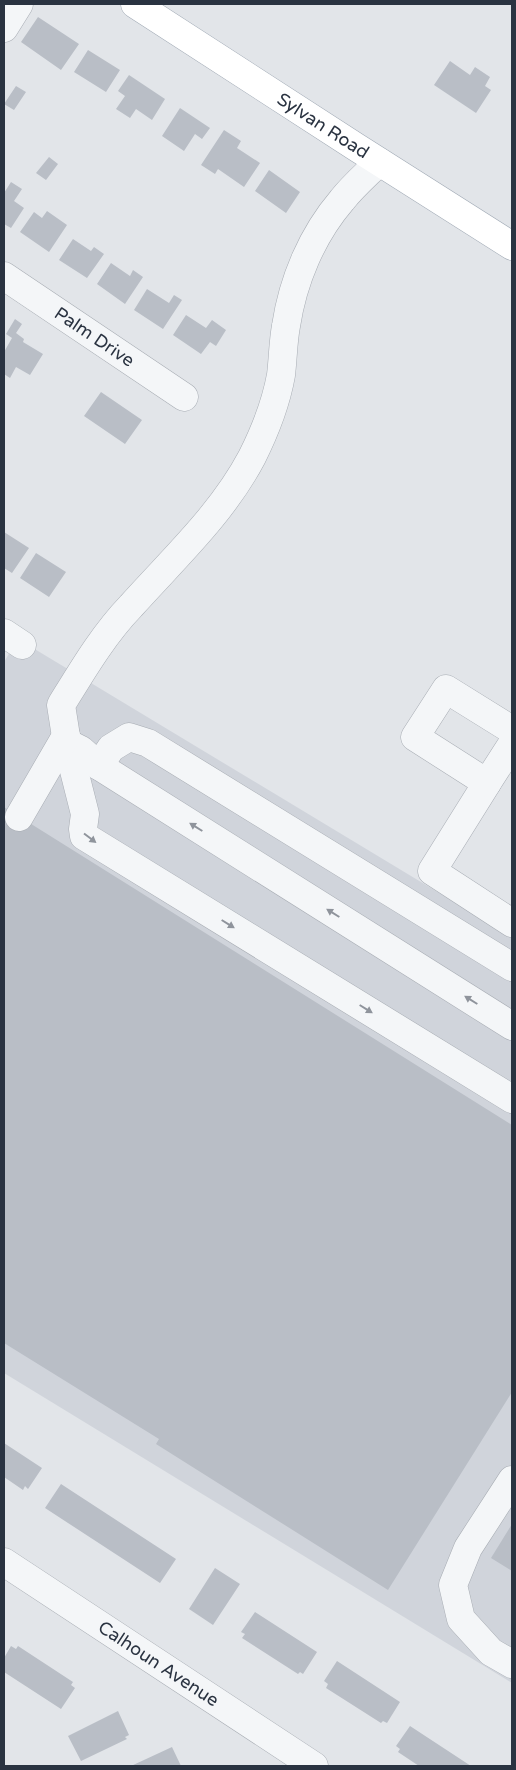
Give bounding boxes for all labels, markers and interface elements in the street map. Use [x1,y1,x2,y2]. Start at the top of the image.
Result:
street label: Sylvan Road [273,88,373,163]
street label: Palm Drive [50,302,139,372]
one-way arrow [189,822,202,832]
one-way arrow [84,833,97,844]
one-way arrow [327,909,340,918]
one-way arrow [222,920,235,929]
one-way arrow [464,995,478,1005]
one-way arrow [360,1005,373,1014]
street label: Calhoun Avenue [94,1616,223,1711]

